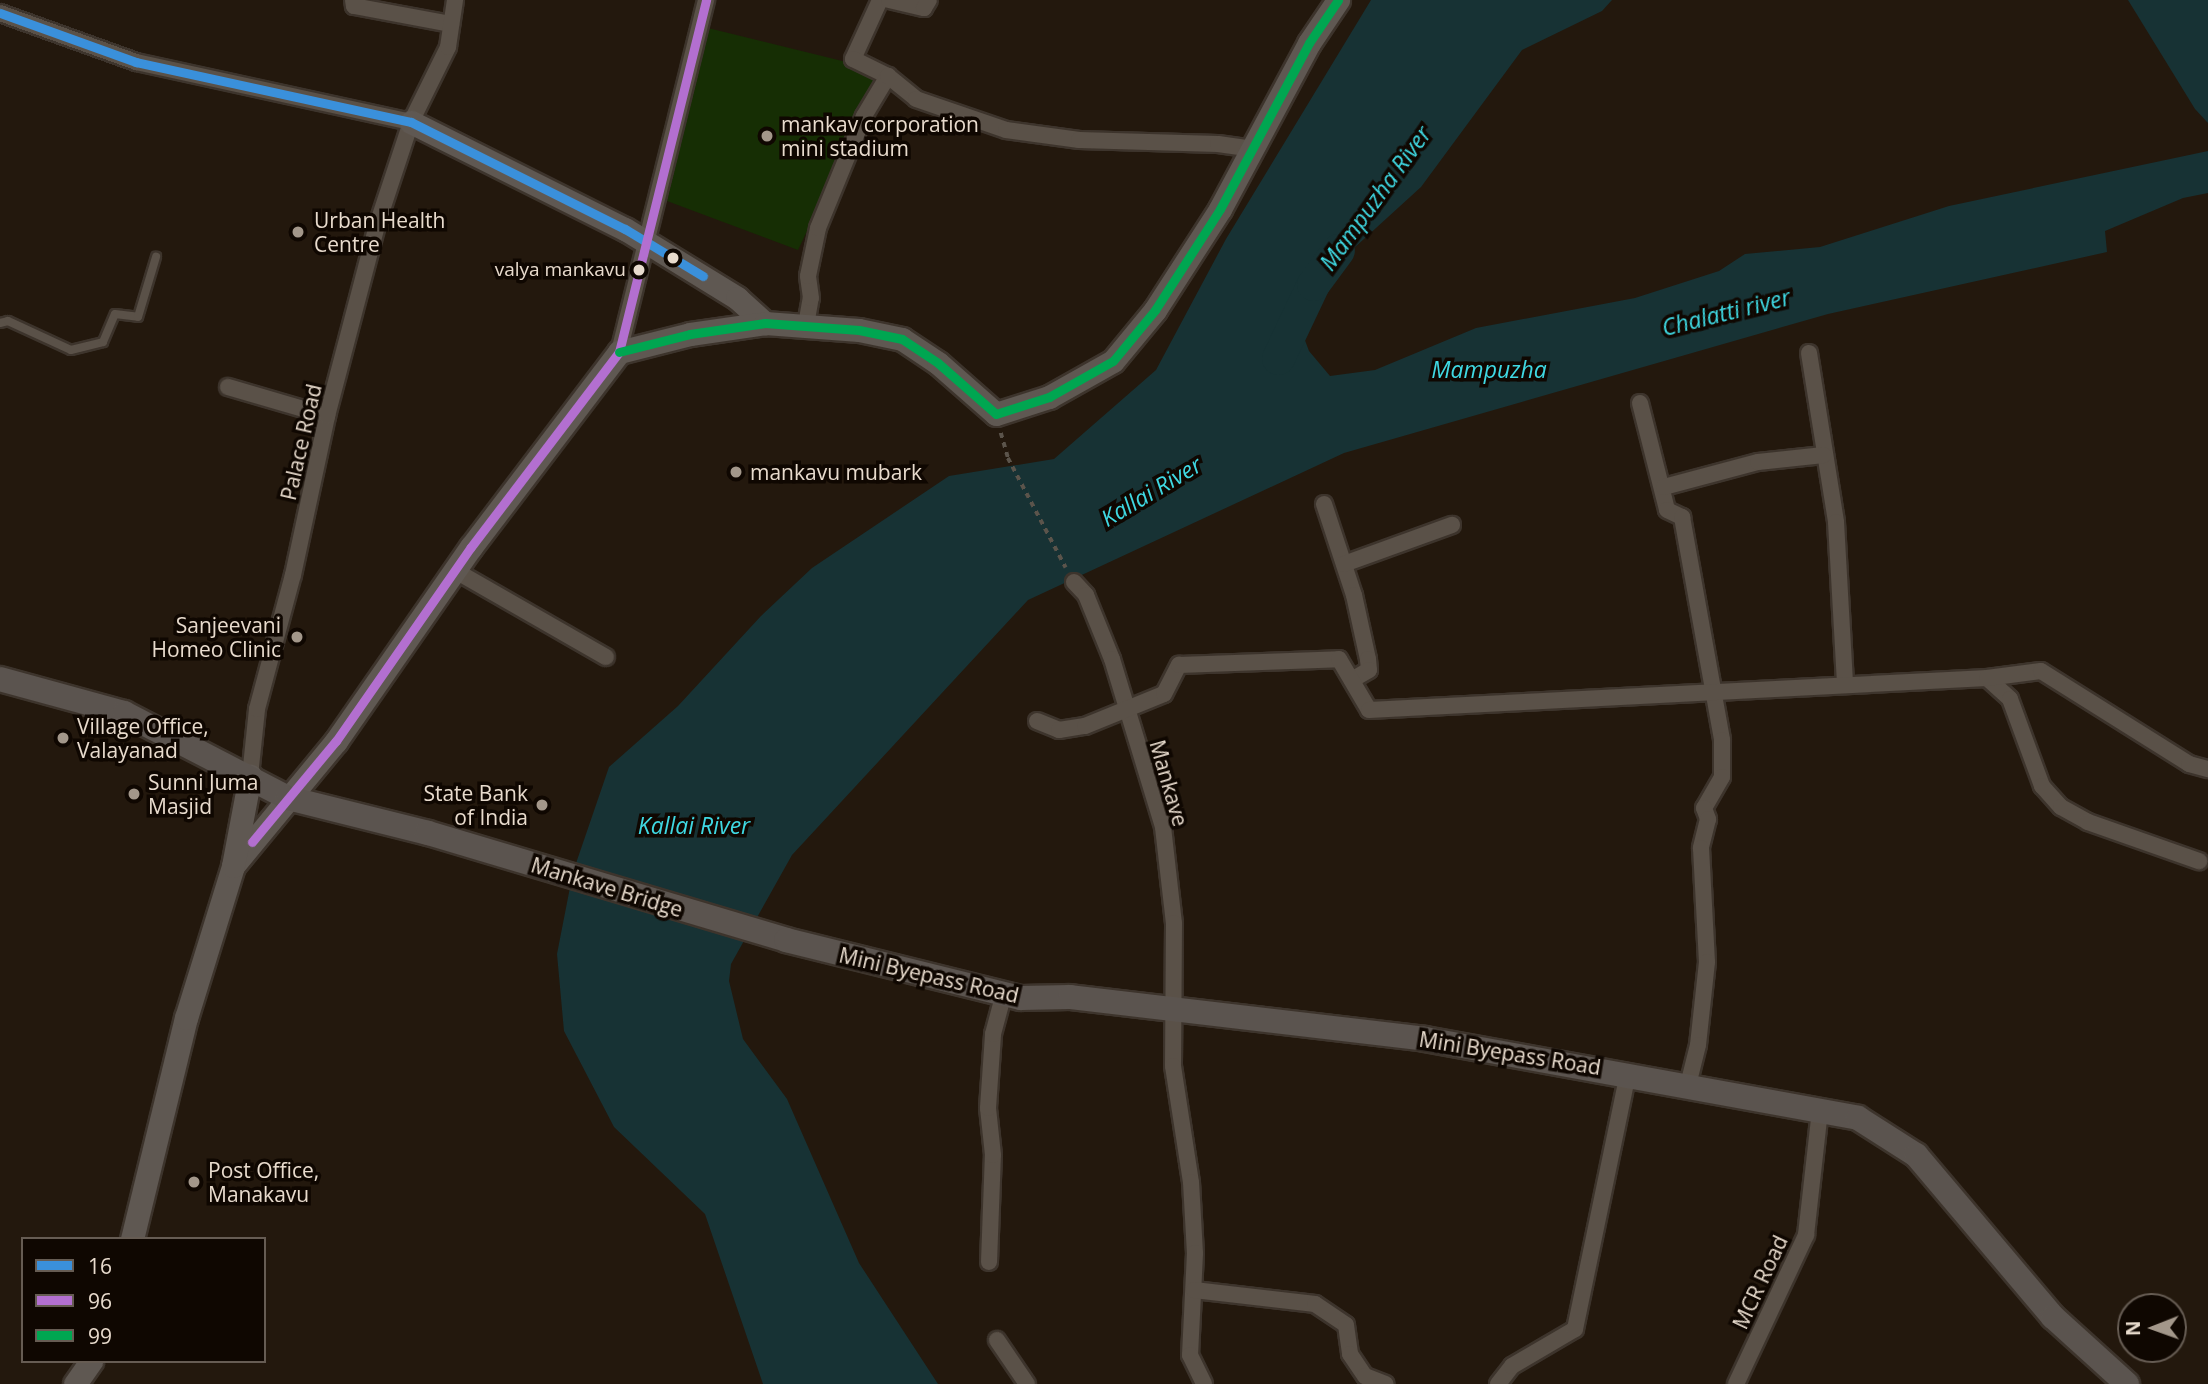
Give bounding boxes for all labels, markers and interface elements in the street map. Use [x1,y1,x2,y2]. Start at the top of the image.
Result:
place label: mankav corporation mini stadium [781,111,979,161]
water label: Mampuzha River [1313,121,1437,275]
marker: mankav corporation mini stadium [759,128,775,144]
place label: Urban Health Centre [314,207,445,257]
marker: Urban Health Centre [288,222,308,242]
unlabelled marker [666,251,680,265]
place label: valya mankavu [495,259,626,281]
marker: valya mankavu [632,263,646,277]
water label: Chalatti river [1659,283,1793,341]
water label: Mampuzha [1431,355,1547,383]
street label: Palace Road [275,381,327,503]
water label: Kallai River [1096,450,1206,532]
place label: mankavu mubark [750,459,922,485]
marker: mankavu mubark [728,464,744,480]
place label: Sanjeevani Homeo Clinic [151,612,281,662]
marker: Sanjeevani Homeo Clinic [287,627,307,647]
place label: Village Office, Valayanad [77,713,209,763]
marker: Village Office, Valayanad [55,730,71,746]
street label: Mankave [1145,737,1193,829]
place label: Sunni Juma Masjid [148,769,259,819]
place label: State Bank of India [423,780,528,830]
marker: Sunni Juma Masjid [126,786,142,802]
marker: State Bank of India [534,797,550,813]
water label: Kallai River [638,811,750,839]
street label: Mankave Bridge [528,852,686,922]
street label: Mini Byepass Road [837,942,1021,1008]
street label: Mini Byepass Road [1417,1026,1603,1080]
place label: Post Office, Manakavu [208,1157,319,1207]
marker: Post Office, Manakavu [186,1174,202,1190]
street label: MCR Road [1727,1231,1793,1333]
legend [21,1237,266,1363]
text: 16 [88,1252,112,1280]
text: 96 [88,1287,112,1315]
north arrow [2117,1293,2187,1363]
text: N [2120,1320,2146,1336]
text: 99 [88,1322,112,1350]

